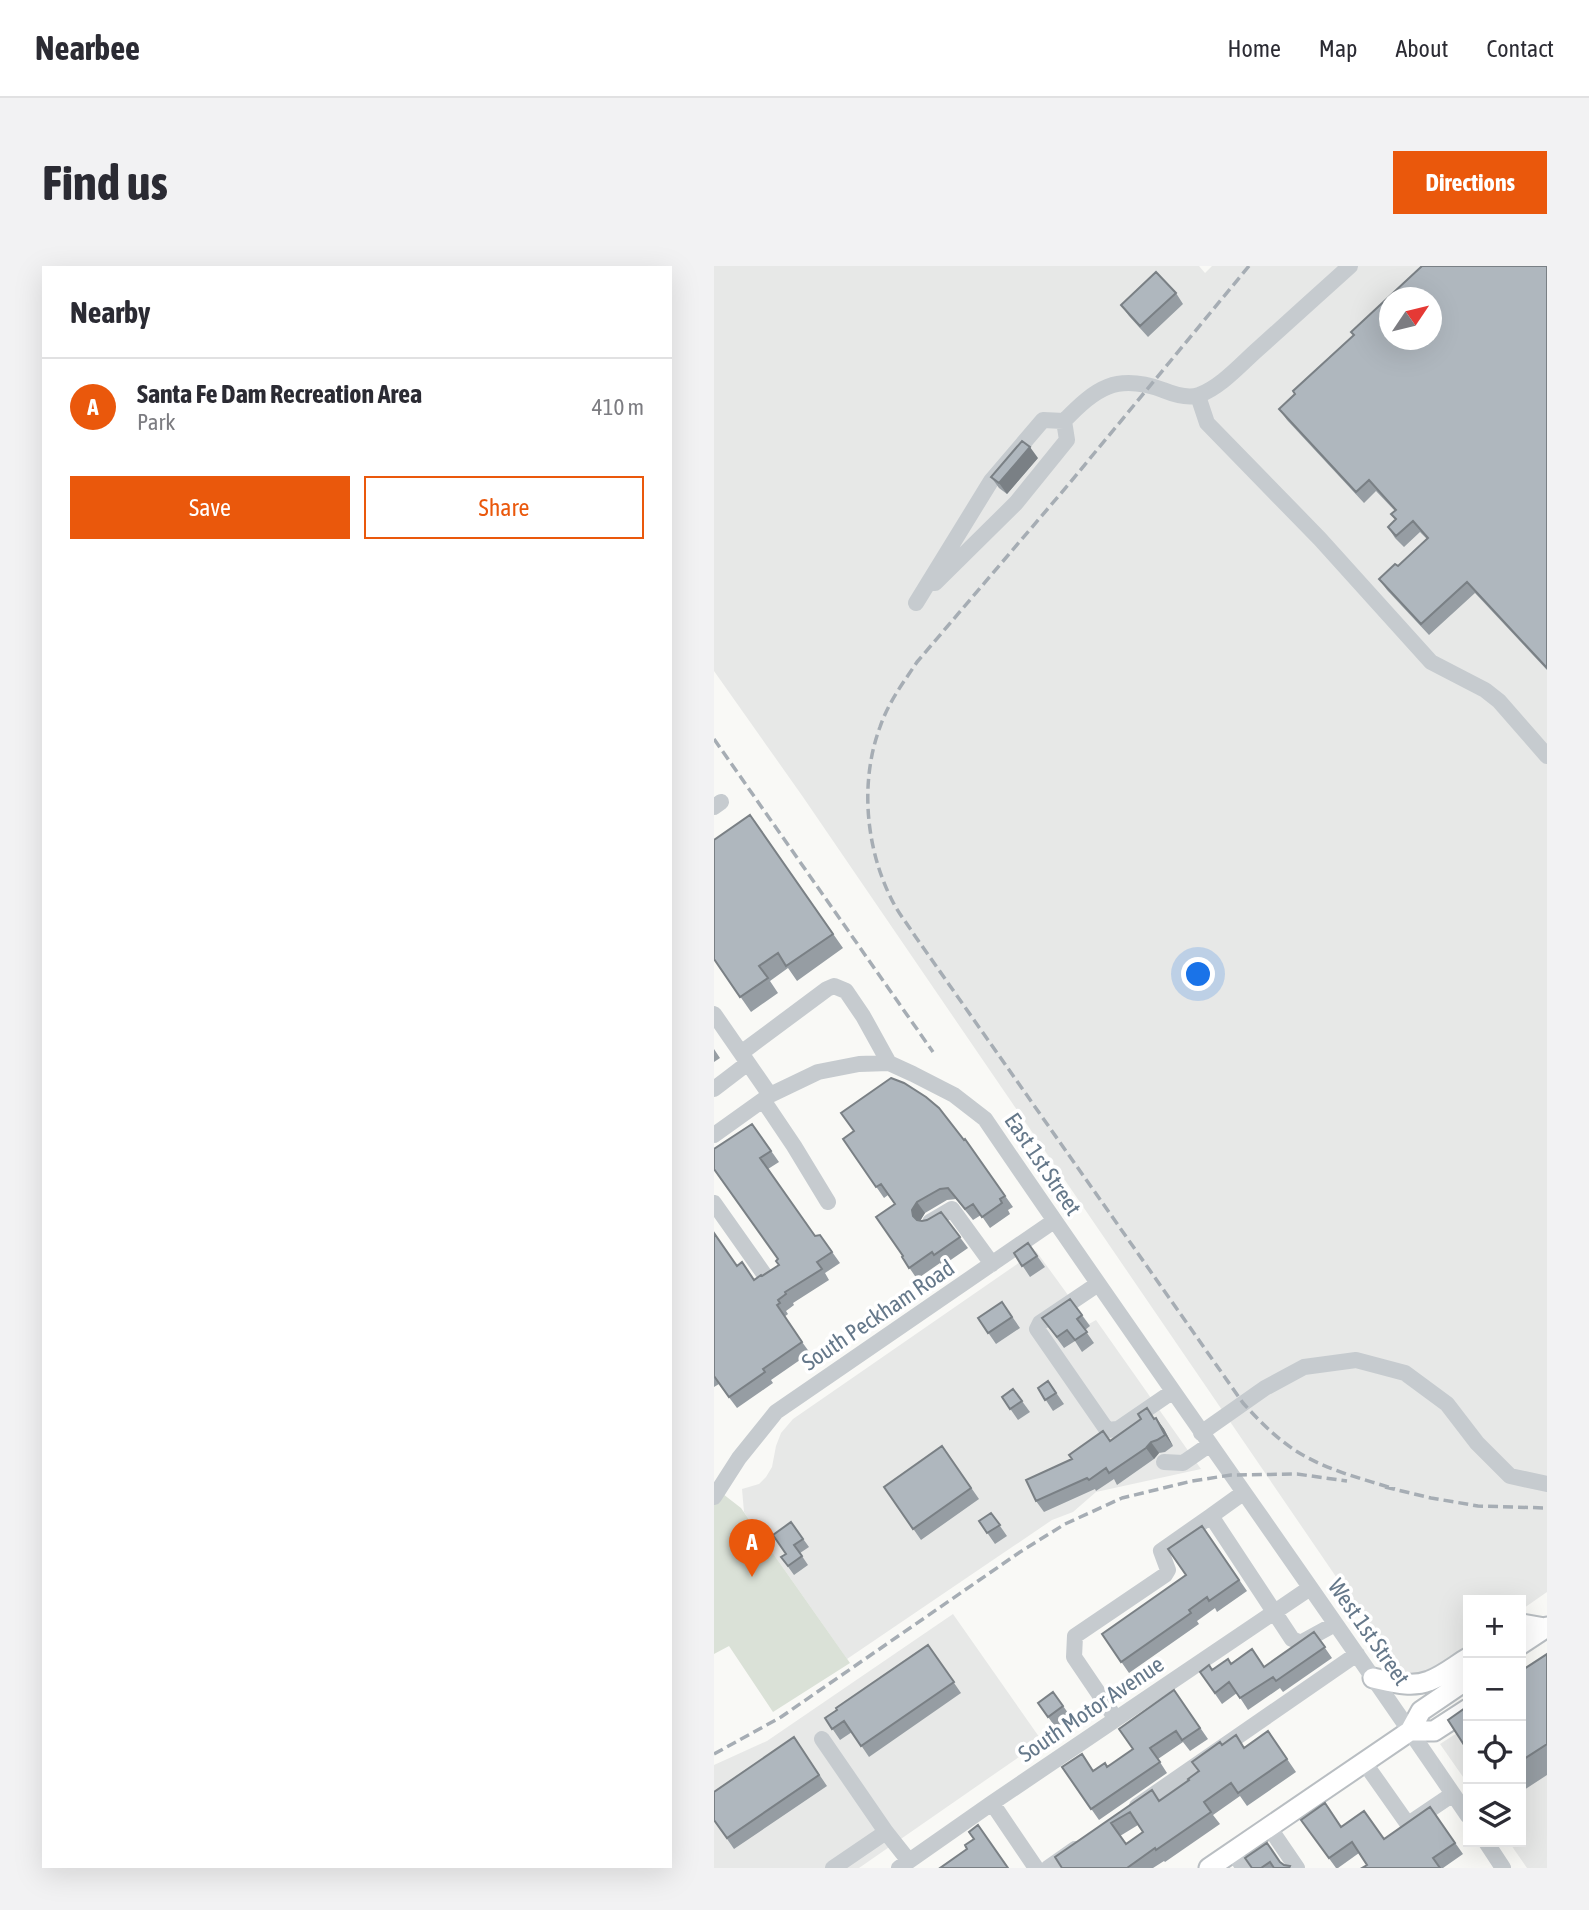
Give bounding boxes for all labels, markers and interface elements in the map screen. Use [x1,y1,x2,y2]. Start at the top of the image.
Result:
text: Nearbee [35,29,140,67]
text: Home [1227,35,1281,62]
text: Map [1319,35,1357,62]
text: About [1395,35,1448,62]
text: Contact [1486,35,1554,62]
button: Directions [1393,151,1547,214]
text: Find us [42,154,168,210]
north arrow [1379,287,1442,350]
text: Nearby [70,295,150,329]
text: Santa Fe Dam Recreation Area [137,379,422,409]
text: A [87,394,99,420]
text: 410 m [592,394,644,420]
text: Park [137,409,175,435]
button: Save [70,476,350,539]
button: Share [364,476,644,539]
your location [1181,957,1215,991]
street label: East 1st Street [999,1108,1087,1220]
street label: South Peckham Road [797,1254,959,1376]
pin: A [729,1519,775,1577]
street label: West 1st Street [1323,1574,1415,1690]
map controls [1463,1595,1526,1847]
button: + [1463,1595,1526,1658]
street label: South Motor Avenue [1013,1651,1169,1767]
button: − [1463,1658,1526,1721]
button: locate [1463,1721,1526,1784]
button: layers [1463,1784,1526,1847]

